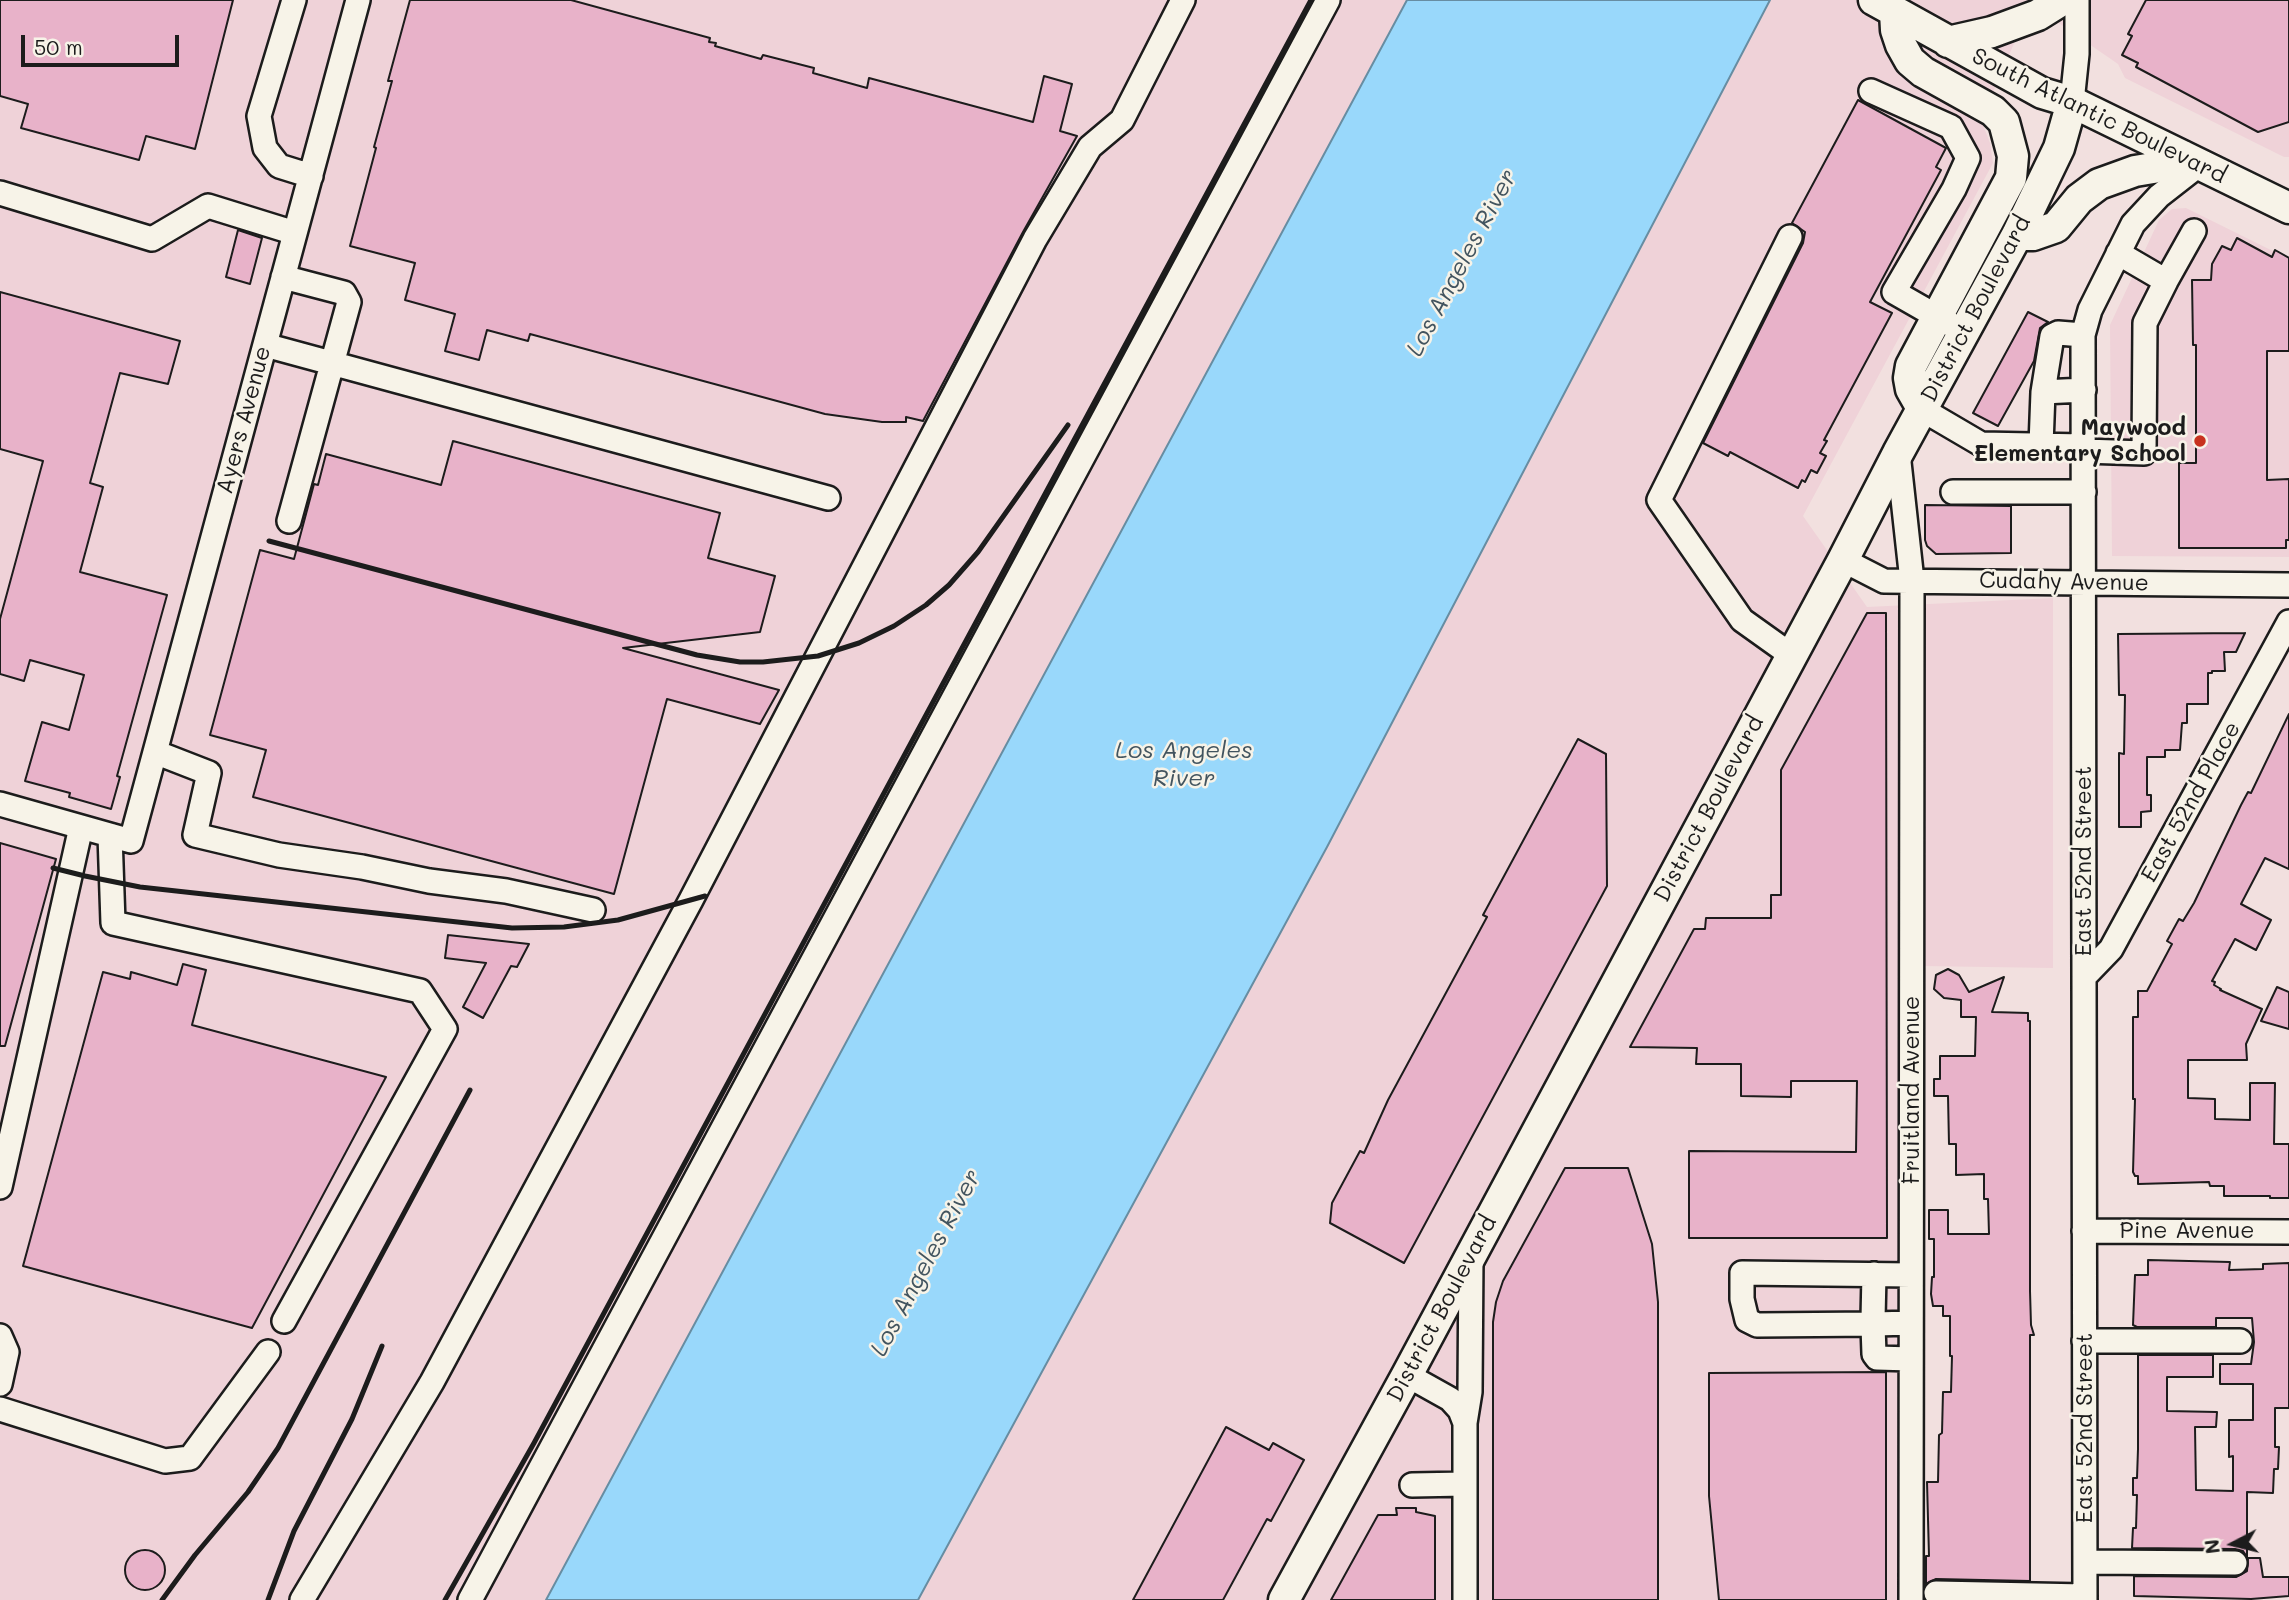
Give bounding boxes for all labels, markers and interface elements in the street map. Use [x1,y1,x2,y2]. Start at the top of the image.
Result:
scale bar [24,21,182,65]
text: 50 m [34,33,83,60]
street label: South Atlantic Boulevard [1967,42,2231,190]
water label: Los Angeles River [1401,165,1523,361]
street label: District Boulevard [1915,211,2037,407]
street label: Ayers Avenue [211,343,277,497]
place label: Maywood Elementary School [1973,414,2186,468]
marker: Maywood Elementary School [2192,433,2208,449]
street label: Cudahy Avenue [1979,567,2149,597]
street label: District Boulevard [1648,711,1770,907]
street label: East 52nd Place [2136,717,2246,887]
water label: Los Angeles River [1115,737,1253,793]
street label: East 52nd Street [2070,766,2098,956]
street label: Fruitland Avenue [1898,996,1926,1184]
water label: Los Angeles River [865,1165,987,1361]
street label: District Boulevard [1381,1211,1503,1407]
street label: Pine Avenue [2119,1217,2255,1245]
street label: East 52nd Street [2071,1333,2099,1523]
north arrow [2198,1509,2268,1579]
text: N [2198,1538,2225,1555]

